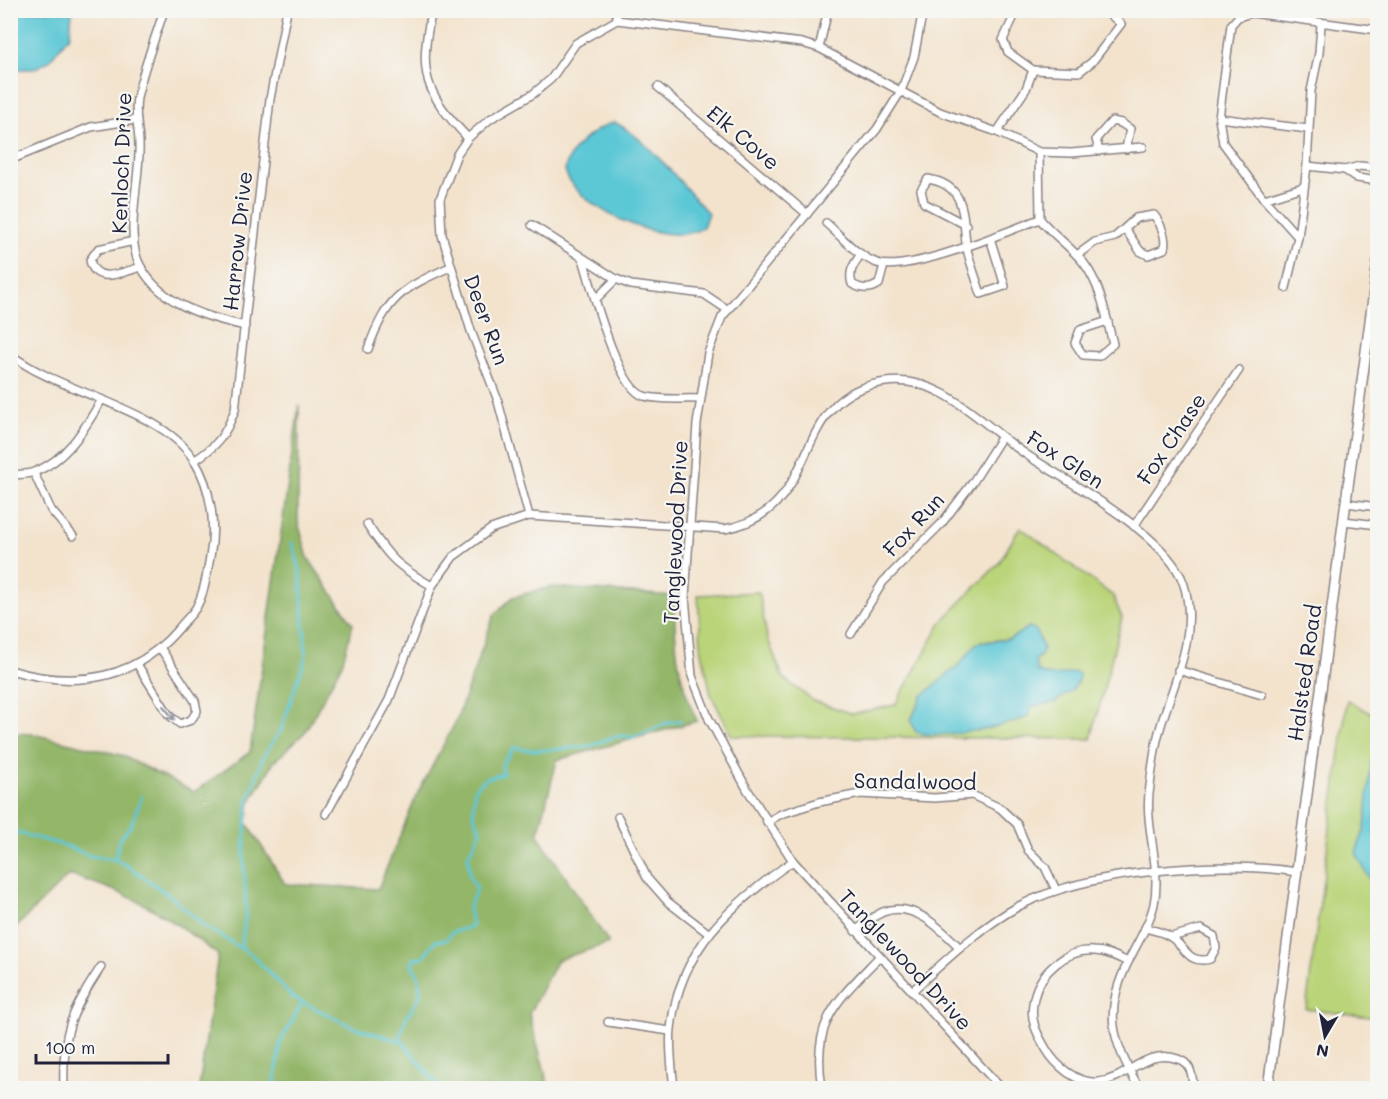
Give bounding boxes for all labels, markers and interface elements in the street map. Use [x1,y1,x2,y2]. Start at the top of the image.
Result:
street label: Kenloch Drive [105,92,136,234]
street label: Elk Cove [702,99,786,175]
street label: Harrow Drive [216,170,257,312]
street label: Deer Run [459,271,516,368]
street label: Fox Chase [1130,387,1211,489]
street label: Fox Glen [1022,424,1110,494]
street label: Tanglewood Drive [656,440,693,624]
street label: Fox Run [876,486,949,562]
street label: Halsted Road [1281,603,1326,743]
one-way arrow [163,705,176,721]
street label: Sandalwood [853,766,977,795]
street label: Tanglewood Drive [834,883,979,1035]
north arrow [1295,1006,1355,1066]
scale bar [36,1027,168,1065]
text: 100 m [45,1035,95,1059]
text: N [1314,1040,1330,1063]

